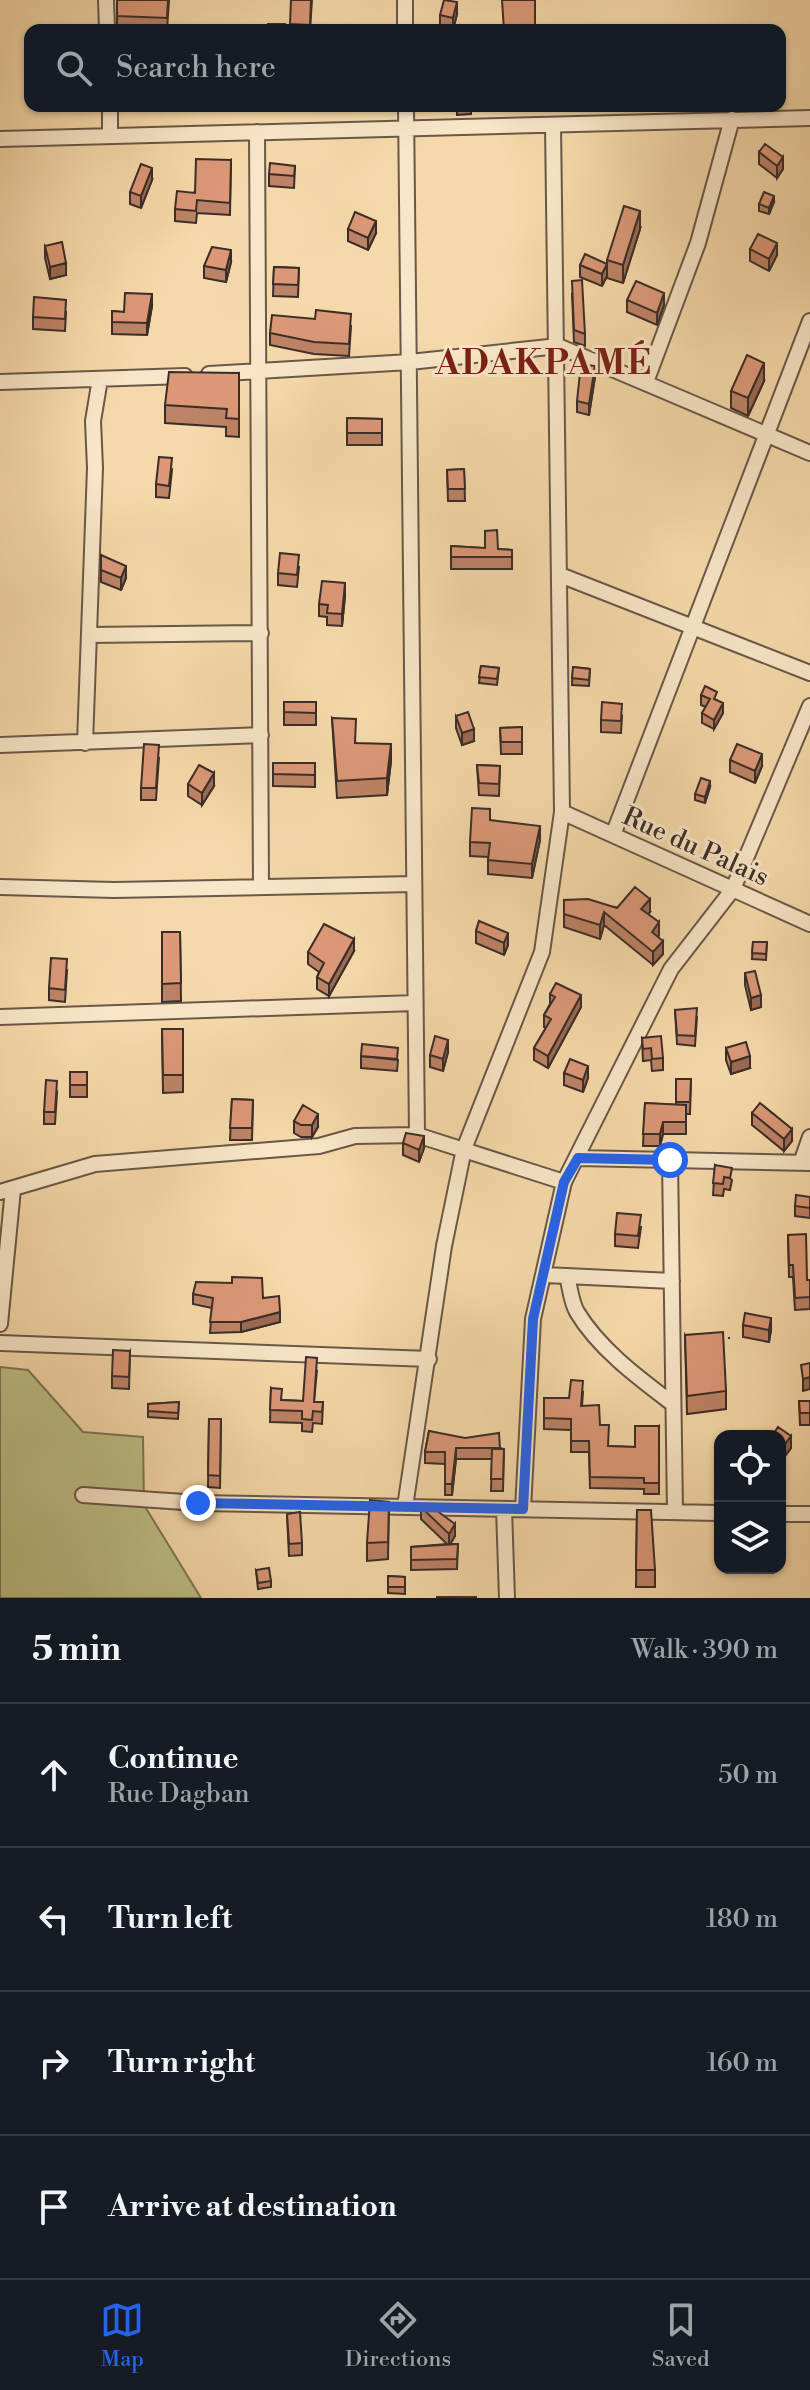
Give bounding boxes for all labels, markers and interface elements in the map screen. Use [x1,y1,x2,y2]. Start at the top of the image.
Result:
search box [24,24,786,112]
icon: search [52,46,96,90]
text: Search here [116,49,276,87]
district label: ADAKPAMÉ [434,340,653,385]
street label: Rue du Palais [618,800,774,893]
route start [652,1142,688,1178]
map controls [714,1430,786,1574]
button: locate [714,1430,786,1502]
route end [180,1485,216,1521]
button: layers [714,1502,786,1574]
text: 5 min [32,1629,121,1671]
text: Walk · 390 m [631,1634,778,1666]
text: Continue [108,1740,239,1778]
icon: ahead [32,1753,76,1797]
text: 50 m [718,1759,778,1791]
text: Rue Dagban [108,1778,250,1810]
icon: left [32,1897,76,1941]
text: Turn left [108,1900,232,1938]
text: 180 m [706,1903,778,1935]
icon: right [32,2041,76,2085]
text: Turn right [108,2044,255,2082]
text: 160 m [707,2047,778,2079]
icon: arrive [32,2185,76,2229]
text: Arrive at destination [108,2188,397,2226]
tab: Map [100,2298,144,2373]
tab: Directions [345,2298,451,2373]
tab: Saved [652,2298,710,2373]

